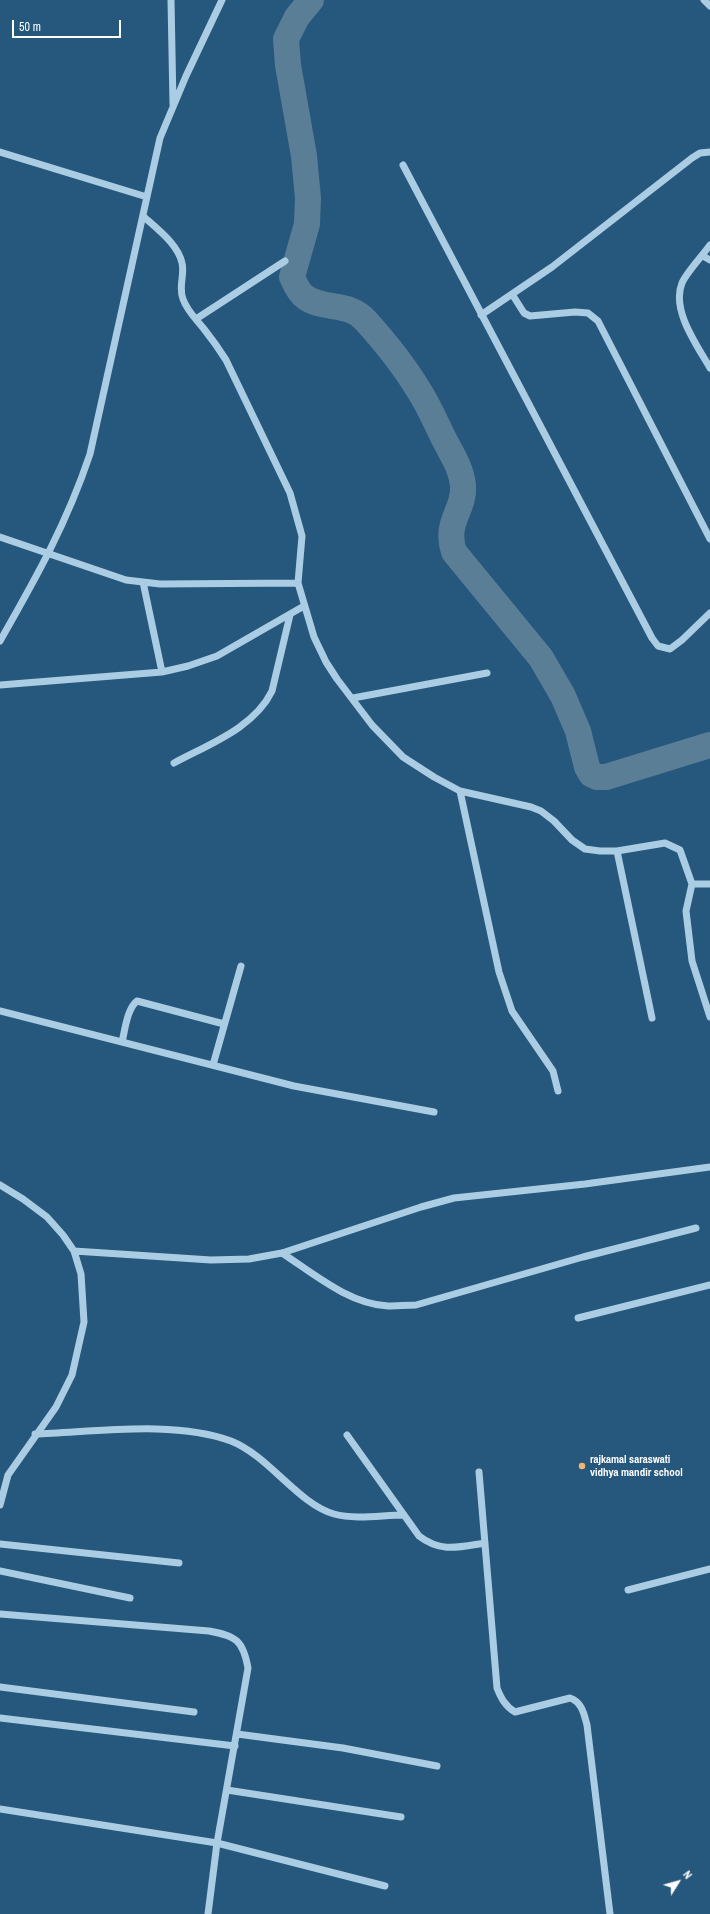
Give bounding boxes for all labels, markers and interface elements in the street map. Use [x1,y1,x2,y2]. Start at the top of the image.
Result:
scale bar [14,12,123,38]
text: 50 m [19,19,41,35]
place label: rajkamal saraswati vidhya mandir school [590,1453,683,1479]
marker: rajkamal saraswati vidhya mandir school [577,1461,587,1471]
north arrow [658,1862,698,1902]
text: N [680,1868,695,1882]

